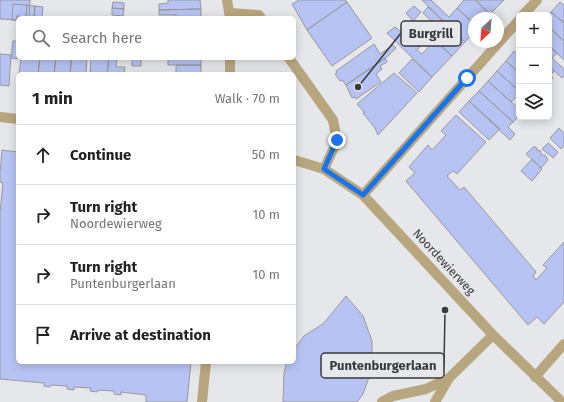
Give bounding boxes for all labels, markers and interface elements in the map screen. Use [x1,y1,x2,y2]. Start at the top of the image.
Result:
north arrow [468,12,504,48]
map controls [516,12,552,120]
button: + [516,12,552,48]
search box [16,16,296,60]
callout: Burgrill [401,21,461,46]
text: Burgrill [409,26,453,41]
icon: search [30,27,52,49]
text: Search here [62,29,142,47]
button: − [516,48,552,84]
route start [458,69,476,87]
button: layers [516,84,552,120]
text: 1 min [32,88,73,109]
text: Walk · 70 m [215,91,280,106]
route end [328,131,346,149]
icon: ahead [32,144,54,166]
text: Continue [70,146,131,164]
text: 50 m [252,147,280,162]
text: Turn right [70,198,137,216]
icon: right [32,204,54,226]
text: 10 m [253,207,280,222]
text: Noordewierweg [70,216,162,231]
street label: Noordewierweg [410,226,479,298]
text: Turn right [70,258,137,276]
icon: right [32,264,54,286]
text: 10 m [253,267,280,282]
text: Puntenburgerlaan [70,276,176,291]
icon: arrive [32,324,54,346]
text: Arrive at destination [70,326,211,344]
callout: Puntenburgerlaan [321,353,444,378]
text: Puntenburgerlaan [330,358,436,373]

